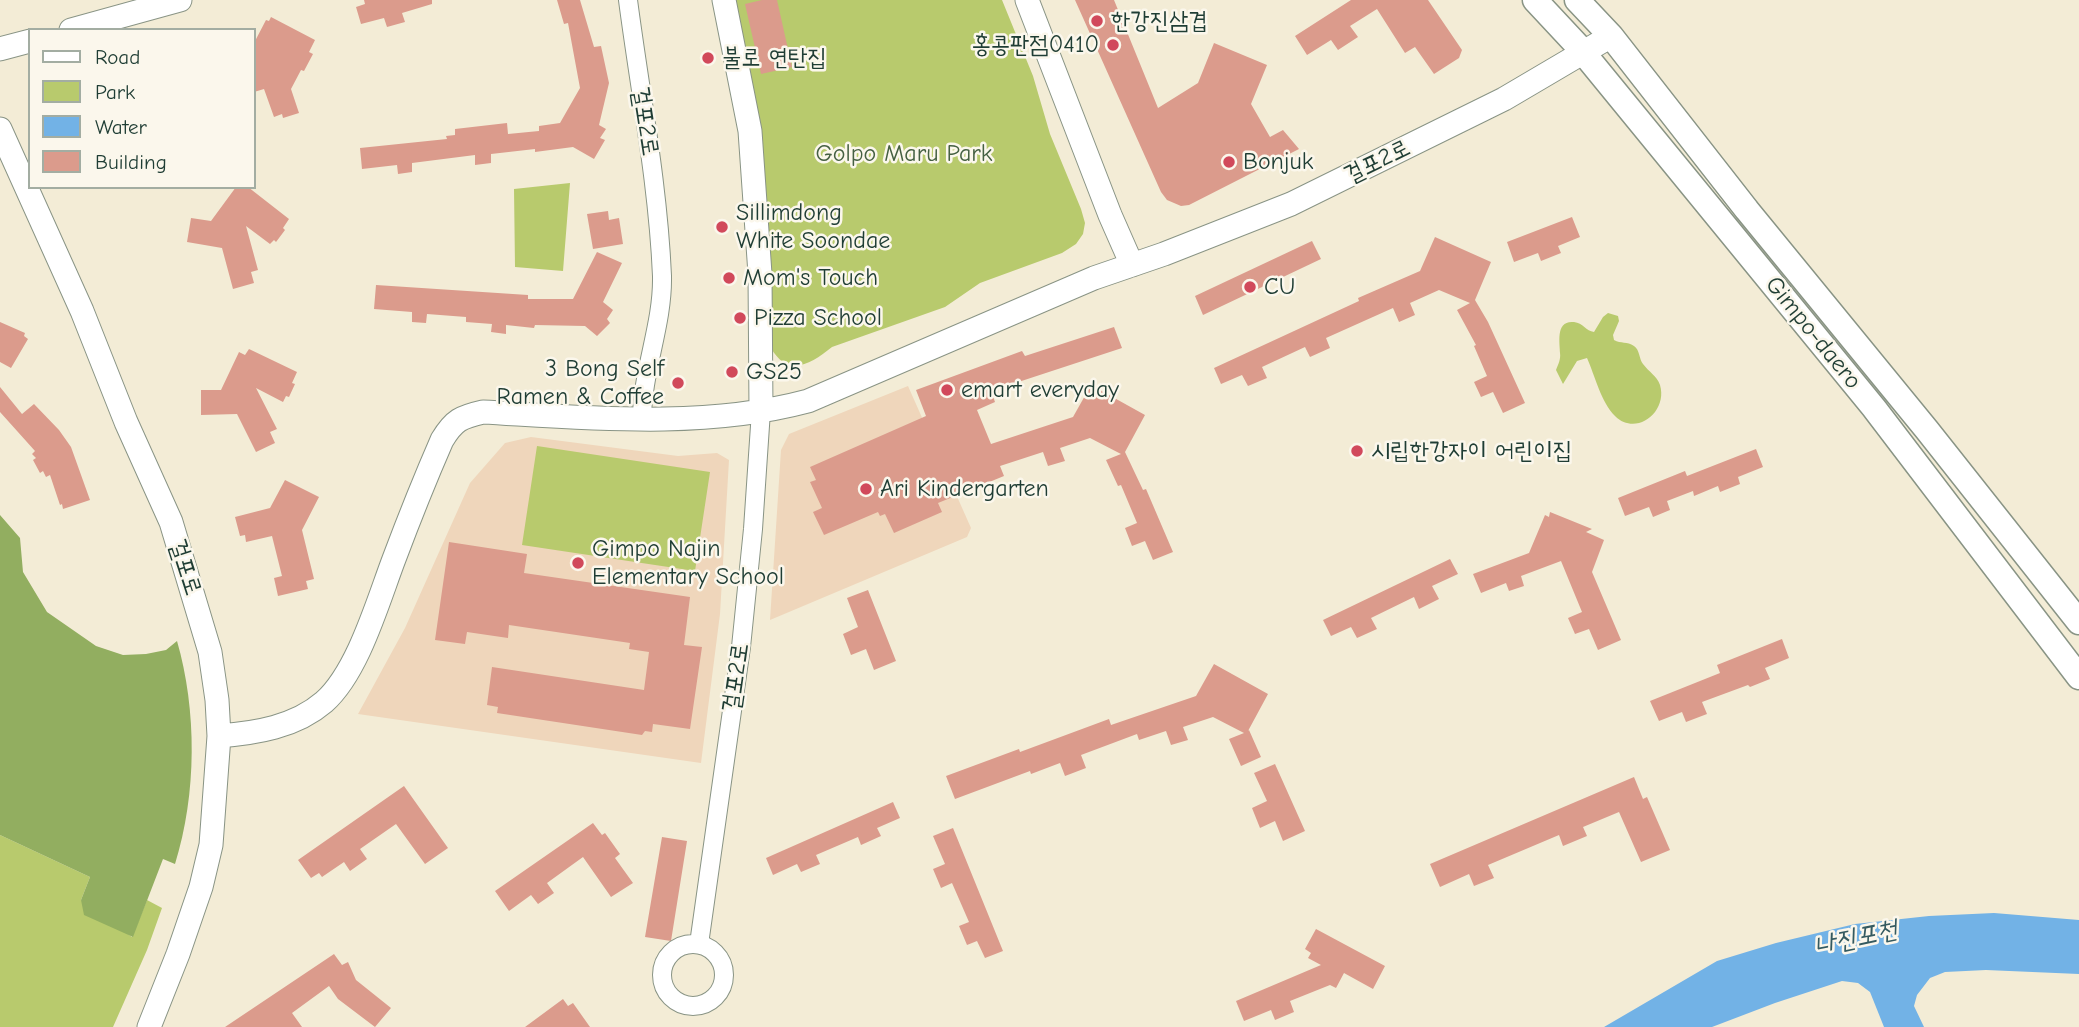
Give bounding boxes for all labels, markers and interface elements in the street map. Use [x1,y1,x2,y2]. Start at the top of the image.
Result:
place label: 한강진삼겹 [1111,7,1208,35]
marker: 한강진삼겹 [1089,13,1105,29]
legend [28,28,256,189]
place label: 홍콩판점0410 [971,31,1099,59]
marker: 홍콩판점0410 [1105,37,1121,53]
place label: 불로 연탄집 [722,44,827,72]
text: Road [95,45,140,69]
marker: 불로 연탄집 [700,50,716,66]
text: Park [95,80,135,104]
street label: 걸포2로 [625,84,665,158]
text: Water [95,115,147,139]
street label: 걸포2로 [1339,134,1415,190]
park label: Golpo Maru Park [816,140,992,168]
place label: Bonjuk [1243,148,1313,176]
text: Building [95,150,167,174]
marker: Bonjuk [1221,154,1237,170]
place label: Sillimdong White Soondae [736,199,890,255]
marker: Sillimdong White Soondae [714,219,730,235]
place label: Mom's Touch [743,264,878,292]
marker: Mom's Touch [721,270,737,286]
street label: Gimpo-daero [1759,271,1867,395]
place label: CU [1264,273,1295,301]
marker: CU [1242,279,1258,295]
place label: Pizza School [754,304,882,332]
marker: Pizza School [732,310,748,326]
place label: 3 Bong Self Ramen & Coffee [497,355,664,411]
place label: GS25 [746,358,802,386]
marker: GS25 [724,364,740,380]
marker: 3 Bong Self Ramen & Coffee [670,375,686,391]
place label: emart everyday [961,376,1119,404]
marker: emart everyday [939,382,955,398]
place label: 시립한강자이 어린이집 [1371,437,1572,465]
marker: 시립한강자이 어린이집 [1349,443,1365,459]
place label: Ari Kindergarten [880,475,1049,503]
marker: Ari Kindergarten [858,481,874,497]
street label: 걸포로 [162,535,208,599]
place label: Gimpo Najin Elementary School [592,535,784,591]
marker: Gimpo Najin Elementary School [570,555,586,571]
street label: 걸포2로 [717,641,755,715]
water label: 나진포천 [1812,914,1900,962]

